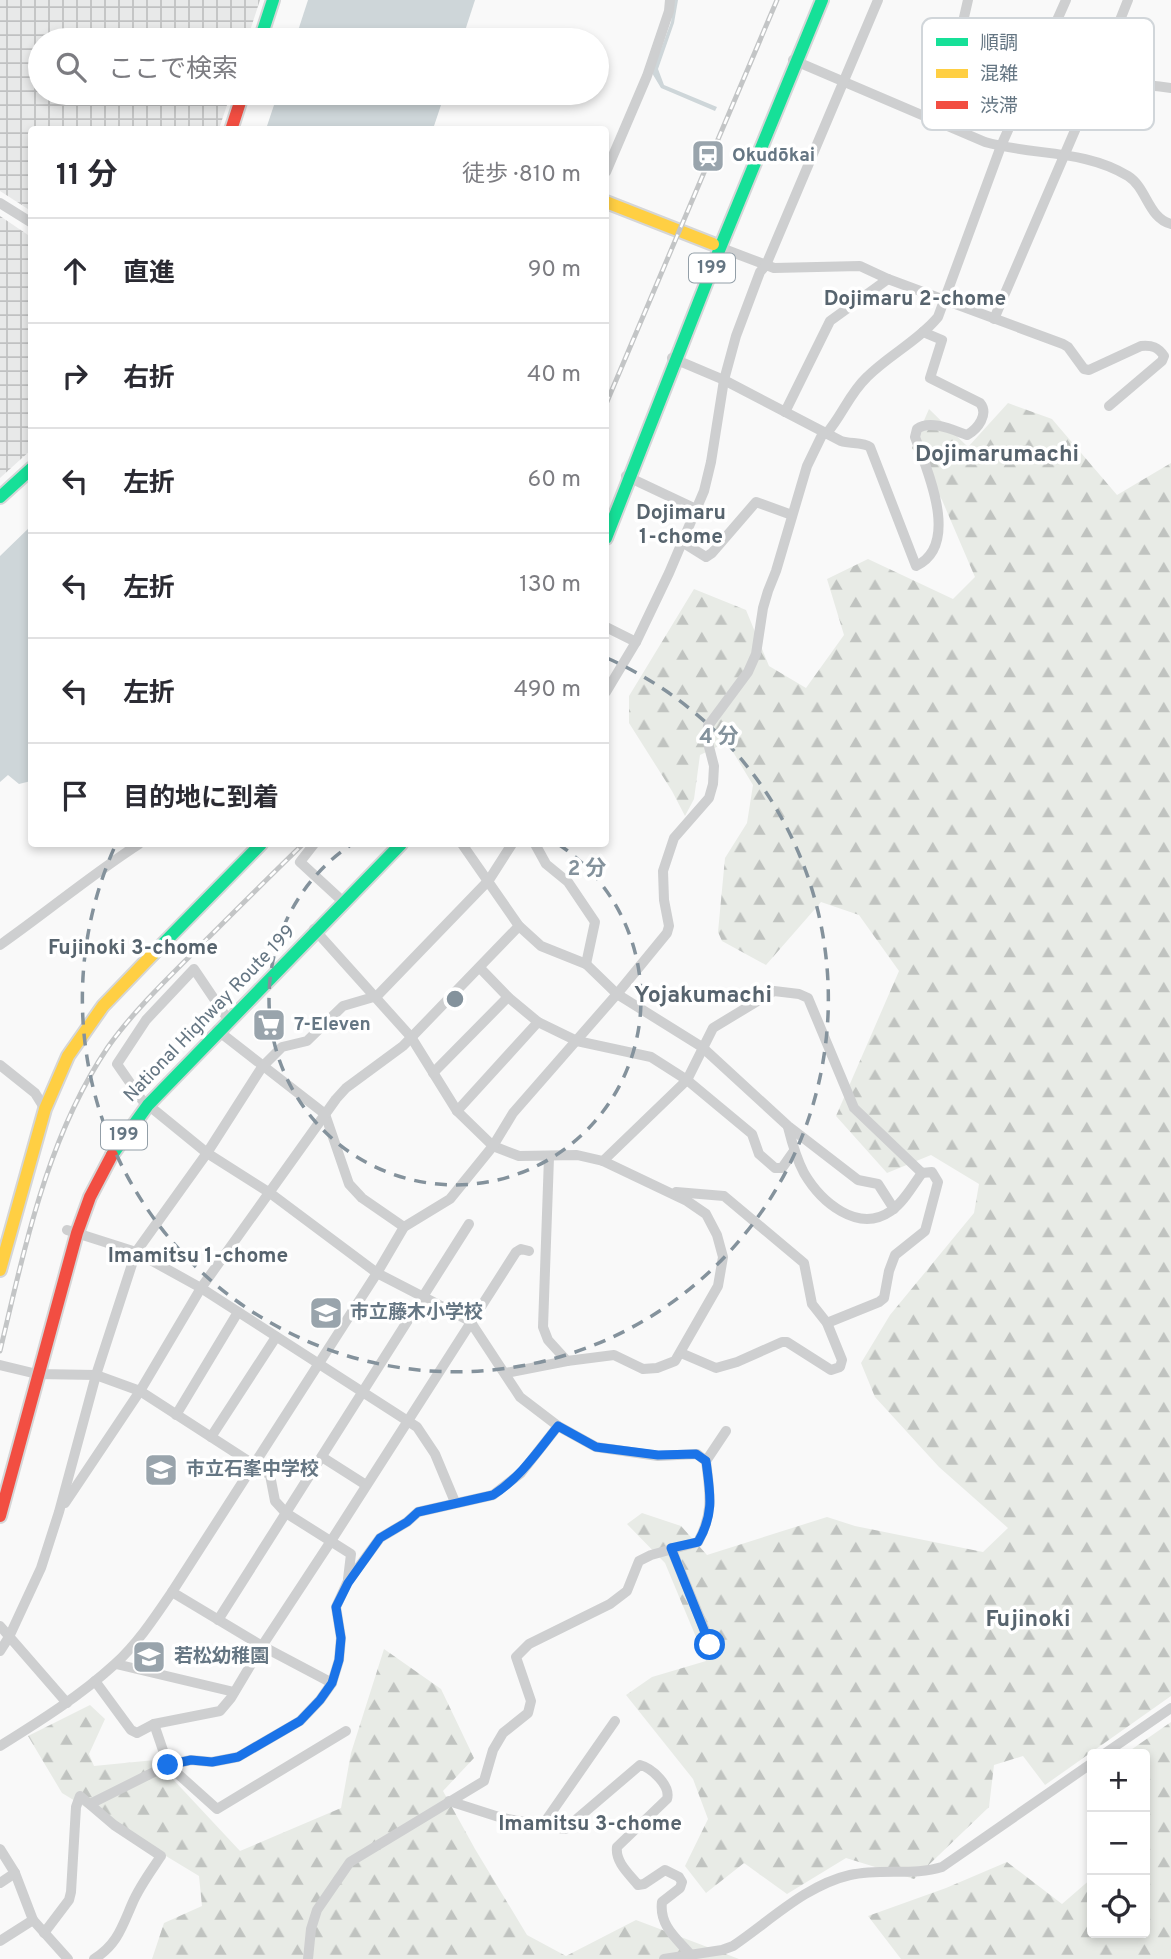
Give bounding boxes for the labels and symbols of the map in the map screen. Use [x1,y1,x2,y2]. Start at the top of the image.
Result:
legend [922,18,1154,130]
text: 順調 [980,32,1018,56]
text: 混雑 [980,63,1018,87]
text: 渋滞 [980,95,1018,119]
station icon: Okudōkai [689,137,727,175]
place label: Okudōkai [732,144,815,168]
road number: 199 [689,254,735,282]
district label: Dojimaru 2-chome [824,286,1006,313]
district label: Dojimarumachi [915,441,1079,470]
district label: Dojimaru 1-chome [636,500,726,551]
text: 4 分 [699,724,739,751]
text: 2 分 [567,856,607,883]
street label: National Highway Route 199 [119,920,301,1108]
district label: Fujinoki 3-chome [48,935,218,962]
district label: Yojakumachi [634,982,772,1011]
centre of rings [443,987,467,1011]
supermarket icon: 7-Eleven [250,1006,288,1044]
place label: 7-Eleven [294,1013,371,1037]
road number: 199 [101,1120,147,1150]
district label: Imamitsu 1-chome [108,1243,288,1270]
school or university icon: 市立藤木小学校 [307,1294,345,1332]
place label: 市立藤木小学校 [350,1301,483,1325]
school or university icon: 市立石峯中学校 [142,1451,180,1489]
place label: 市立石峯中学校 [186,1458,319,1482]
district label: Fujinoki [985,1606,1071,1635]
route start [694,1629,725,1660]
school or university icon: 若松幼稚園 [130,1638,168,1676]
place label: 若松幼稚園 [174,1645,269,1669]
route end [152,1749,183,1780]
district label: Imamitsu 3-chome [498,1811,682,1838]

